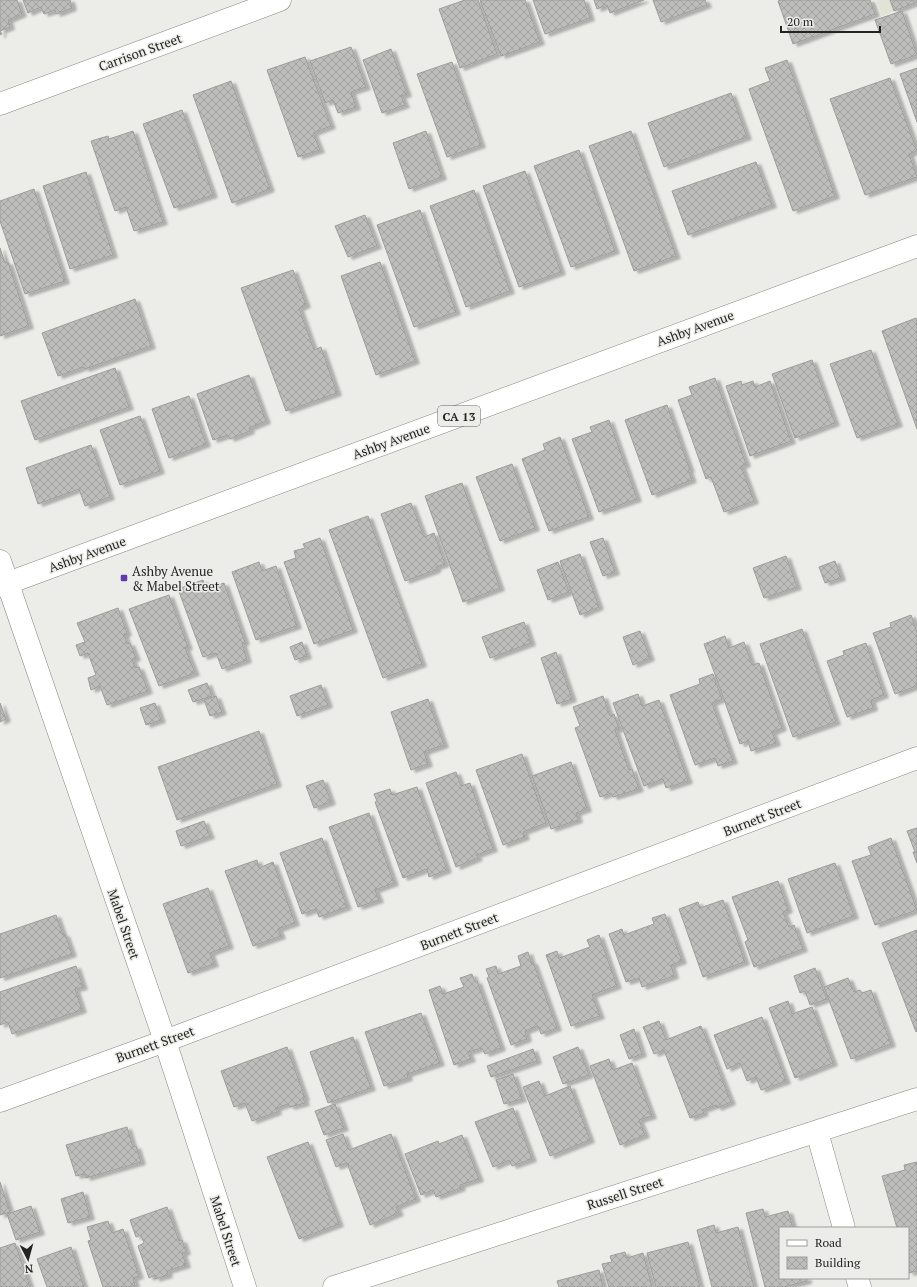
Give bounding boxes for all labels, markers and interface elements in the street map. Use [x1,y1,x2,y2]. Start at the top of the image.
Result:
scale bar [781,8,880,34]
text: 20 m [787,14,814,29]
street label: Carrison Street [96,29,184,75]
street label: Ashby Avenue [654,306,736,350]
road number: CA 13 [438,406,480,426]
street label: Ashby Avenue [350,419,432,463]
street label: Ashby Avenue [46,532,128,576]
place label: Ashby Avenue & Mabel Street [132,562,220,595]
marker: Ashby Avenue & Mabel Street [119,573,129,583]
street label: Burnett Street [720,794,804,840]
street label: Mabel Street [104,886,144,962]
street label: Burnett Street [417,908,501,954]
street label: Burnett Street [113,1021,197,1067]
street label: Russell Street [585,1172,666,1214]
street label: Mabel Street [206,1193,246,1269]
legend [779,1227,909,1279]
text: Road [815,1235,842,1250]
north arrow [8,1239,48,1279]
text: Building [815,1255,861,1270]
text: N [24,1262,34,1276]

